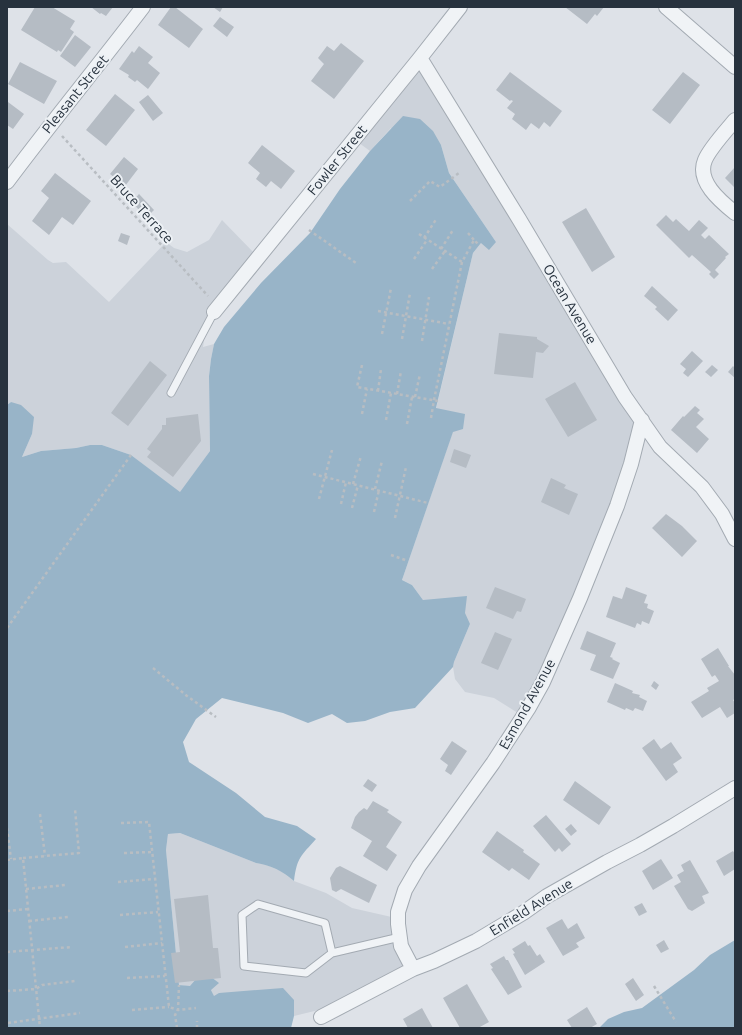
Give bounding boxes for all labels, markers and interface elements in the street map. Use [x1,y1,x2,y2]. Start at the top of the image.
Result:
street label: Pleasant Street [39,51,112,136]
street label: Fowler Street [304,121,370,198]
street label: Bruce Terrace [107,172,177,246]
street label: Ocean Avenue [540,261,600,347]
street label: Esmond Avenue [496,656,558,752]
street label: Enfield Avenue [487,875,575,939]

